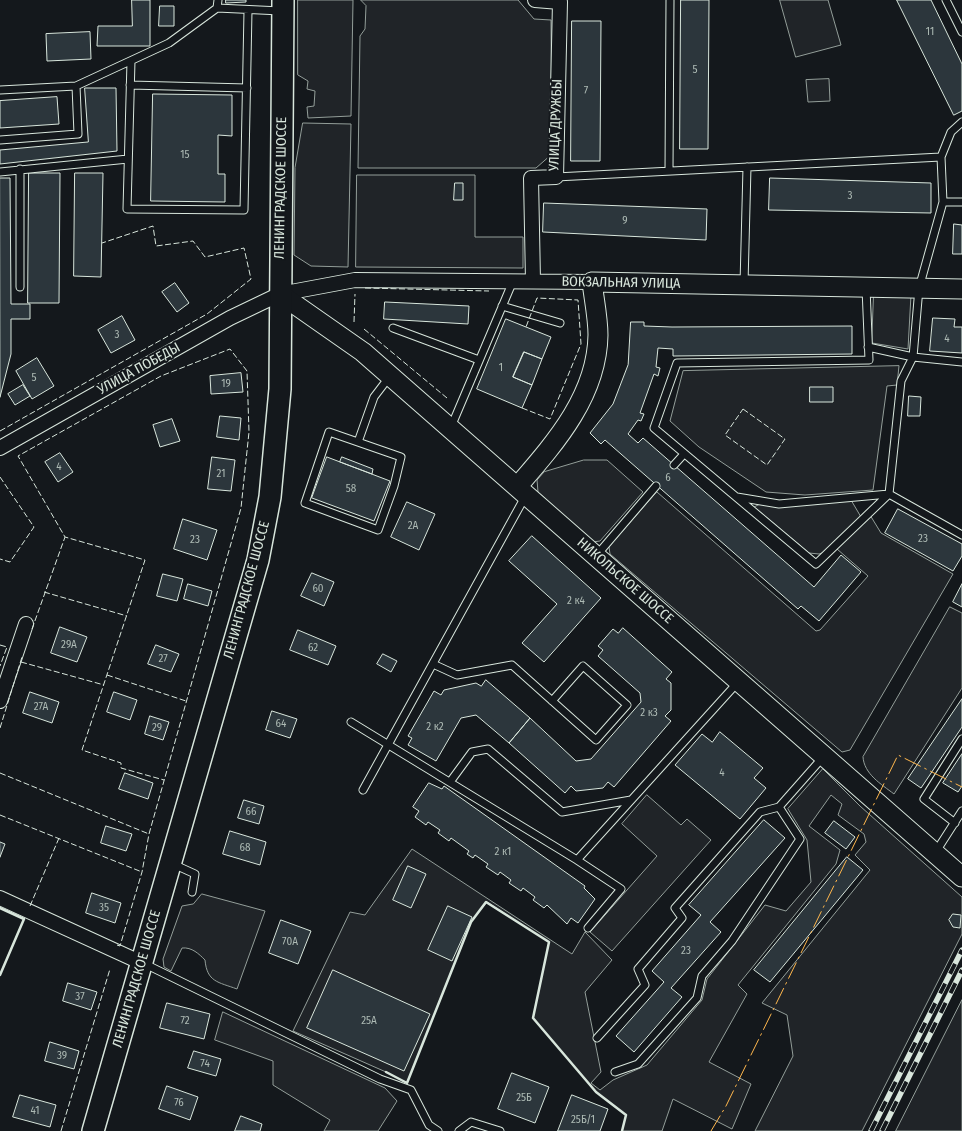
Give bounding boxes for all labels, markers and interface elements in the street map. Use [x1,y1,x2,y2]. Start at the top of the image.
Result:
house number: 11 [926,25,934,39]
house number: 5 [692,63,698,77]
street label: УЛИЦА ДРУЖБЫ [546,79,566,171]
house number: 7 [584,84,588,98]
street label: ЛЕНИНГРАДСКОЕ ШОССЕ [271,117,291,259]
house number: 15 [180,148,190,162]
house number: 3 [848,189,852,203]
house number: 9 [622,214,628,228]
street label: ВОКЗАЛЬНАЯ УЛИЦА [561,274,681,292]
house number: 3 [115,328,119,342]
house number: 4 [944,332,950,346]
street label: УЛИЦА ПОБЕДЫ [95,339,183,399]
house number: 1 [499,361,503,375]
house number: 5 [31,371,37,385]
house number: 19 [221,377,231,391]
house number: 4 [56,460,62,474]
house number: 21 [217,467,225,481]
house number: 6 [665,471,671,485]
house number: 58 [346,482,356,496]
street label: ЛЕНИНГРАДСКОЕ ШОССЕ [220,519,274,661]
house number: 2А [408,519,418,533]
house number: 23 [918,532,928,546]
house number: 23 [190,533,200,547]
street label: НИКОЛЬСКОЕ ШОССЕ [573,535,677,627]
house number: 60 [312,582,324,596]
house number: 2 к4 [567,594,585,608]
house number: 29А [61,638,77,652]
house number: 62 [308,641,318,655]
house number: 27 [158,652,168,666]
house number: 27А [34,700,48,714]
house number: 2 к3 [640,706,658,720]
house number: 64 [276,717,286,731]
house number: 2 к2 [426,720,444,734]
house number: 29 [152,721,162,735]
house number: 4 [719,766,725,780]
house number: 66 [246,805,256,819]
house number: 68 [240,841,250,855]
house number: 2 к1 [495,845,511,859]
house number: 35 [99,901,109,915]
street label: ЛЕНИНГРАДСКОЕ ШОССЕ [109,908,165,1050]
house number: 70А [282,935,298,949]
house number: 23 [681,944,691,958]
house number: 37 [75,990,85,1004]
house number: 72 [180,1014,190,1028]
house number: 25А [361,1014,377,1028]
house number: 39 [57,1049,67,1063]
house number: 74 [200,1057,210,1071]
house number: 25Б [516,1091,532,1105]
house number: 76 [174,1096,184,1110]
house number: 41 [30,1104,40,1118]
house number: 25Б/1 [571,1113,595,1127]

